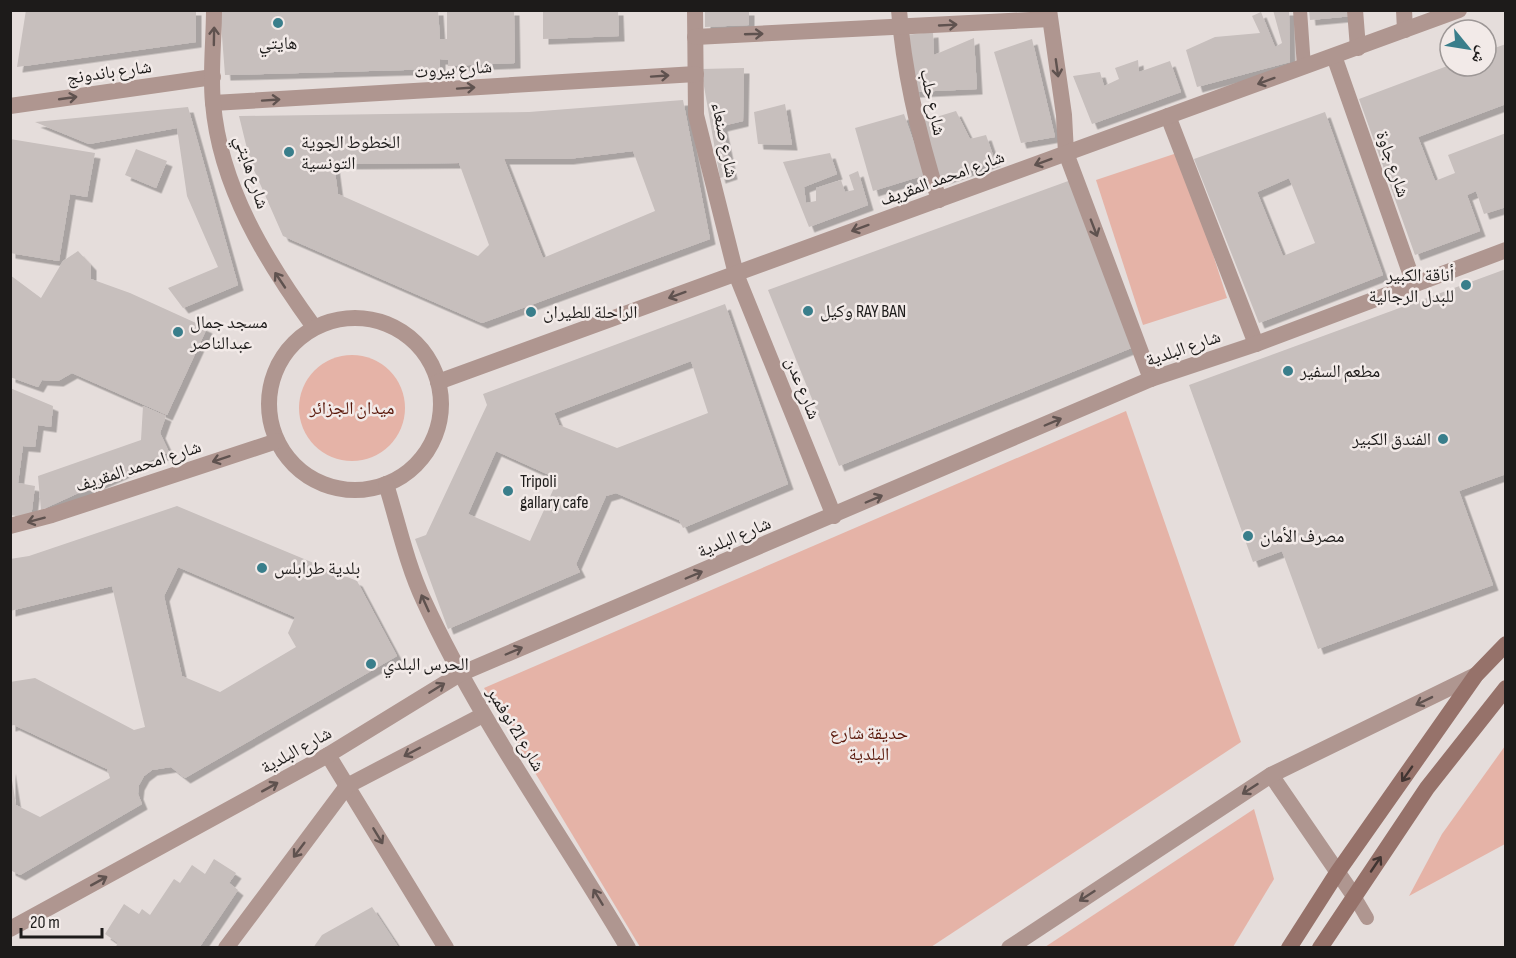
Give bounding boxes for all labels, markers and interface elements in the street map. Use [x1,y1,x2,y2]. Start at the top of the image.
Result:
marker: هايتي [271,16,285,30]
north arrow [1438,18,1498,78]
one-way arrow [938,19,958,30]
one-way arrow [208,26,219,46]
one-way arrow [743,29,763,40]
place label: هايتي [259,33,297,58]
text: ش [1467,43,1492,67]
street label: شارع باندونج [65,56,153,90]
street label: شارع بيروت [413,56,493,83]
one-way arrow [1052,58,1063,78]
street label: شارع حلب [915,67,950,137]
one-way arrow [650,70,670,81]
one-way arrow [1257,76,1276,87]
one-way arrow [455,82,475,93]
one-way arrow [58,93,78,104]
one-way arrow [261,94,281,105]
street label: شارع صنعاء [707,101,742,180]
street label: شارع جاوة [1371,128,1414,200]
place label: الخطوط الجوية التونسية [301,132,400,174]
street label: شارع هايتي [226,133,273,213]
marker: الخطوط الجوية التونسية [282,145,296,159]
street label: شارع امحمد المقريف [877,146,1007,211]
one-way arrow [1035,157,1053,168]
one-way arrow [1090,218,1101,236]
one-way arrow [851,224,870,235]
place label: أناقة الكبير للبدل الرجالية [1369,264,1454,307]
one-way arrow [274,272,286,288]
marker: أناقة الكبير للبدل الرجالية [1459,278,1473,292]
one-way arrow [668,291,687,302]
place label: وكيل RAY BAN [820,301,906,322]
place label: الراحلة للطيران [543,302,638,323]
marker: وكيل RAY BAN [801,304,815,318]
marker: الراحلة للطيران [524,305,538,319]
place label: مسجد جمال عبدالناصر [189,312,268,354]
marker: مسجد جمال عبدالناصر [171,325,185,339]
street label: شارع البلدية [1143,326,1223,371]
street label: شارع عدن [781,354,824,422]
place label: مطعم السفير [1299,361,1380,383]
marker: مطعم السفير [1281,364,1295,378]
park label: ميدان الجزائر [309,398,394,419]
one-way arrow [1043,416,1061,427]
place label: الفندق الكبير [1351,429,1431,450]
marker: الفندق الكبير [1436,432,1450,446]
street label: شارع امحمد المقريف [73,436,204,497]
one-way arrow [212,454,231,465]
place label: Tripoli gallary cafe [520,471,589,513]
marker: Tripoli gallary cafe [501,484,515,498]
one-way arrow [864,493,882,505]
street label: شارع البلدية [694,513,774,562]
one-way arrow [27,514,46,526]
place label: مصرف الأمان [1260,526,1345,547]
marker: مصرف الأمان [1241,529,1255,543]
place label: بلدية طرابلس [274,558,360,579]
marker: بلدية طرابلس [255,561,269,575]
one-way arrow [684,569,703,580]
one-way arrow [419,594,430,612]
one-way arrow [505,645,523,656]
place label: الحرس البلدي [383,654,469,679]
marker: الحرس البلدي [364,657,378,671]
one-way arrow [429,681,446,694]
street label: شارع 21 نوفمبر [482,682,549,775]
one-way arrow [1415,695,1433,707]
street label: شارع البلدية [257,722,335,778]
park label: حديقة شارع البلدية [830,723,908,765]
one-way arrow [404,747,422,758]
one-way arrow [1401,766,1413,782]
one-way arrow [261,781,278,793]
one-way arrow [1242,783,1259,795]
one-way arrow [372,827,384,844]
one-way arrow [293,841,306,857]
one-way arrow [1370,856,1382,873]
one-way arrow [89,875,107,886]
one-way arrow [592,889,604,906]
one-way arrow [1079,890,1096,902]
scale bar [21,901,102,939]
text: 20 m [30,912,60,933]

